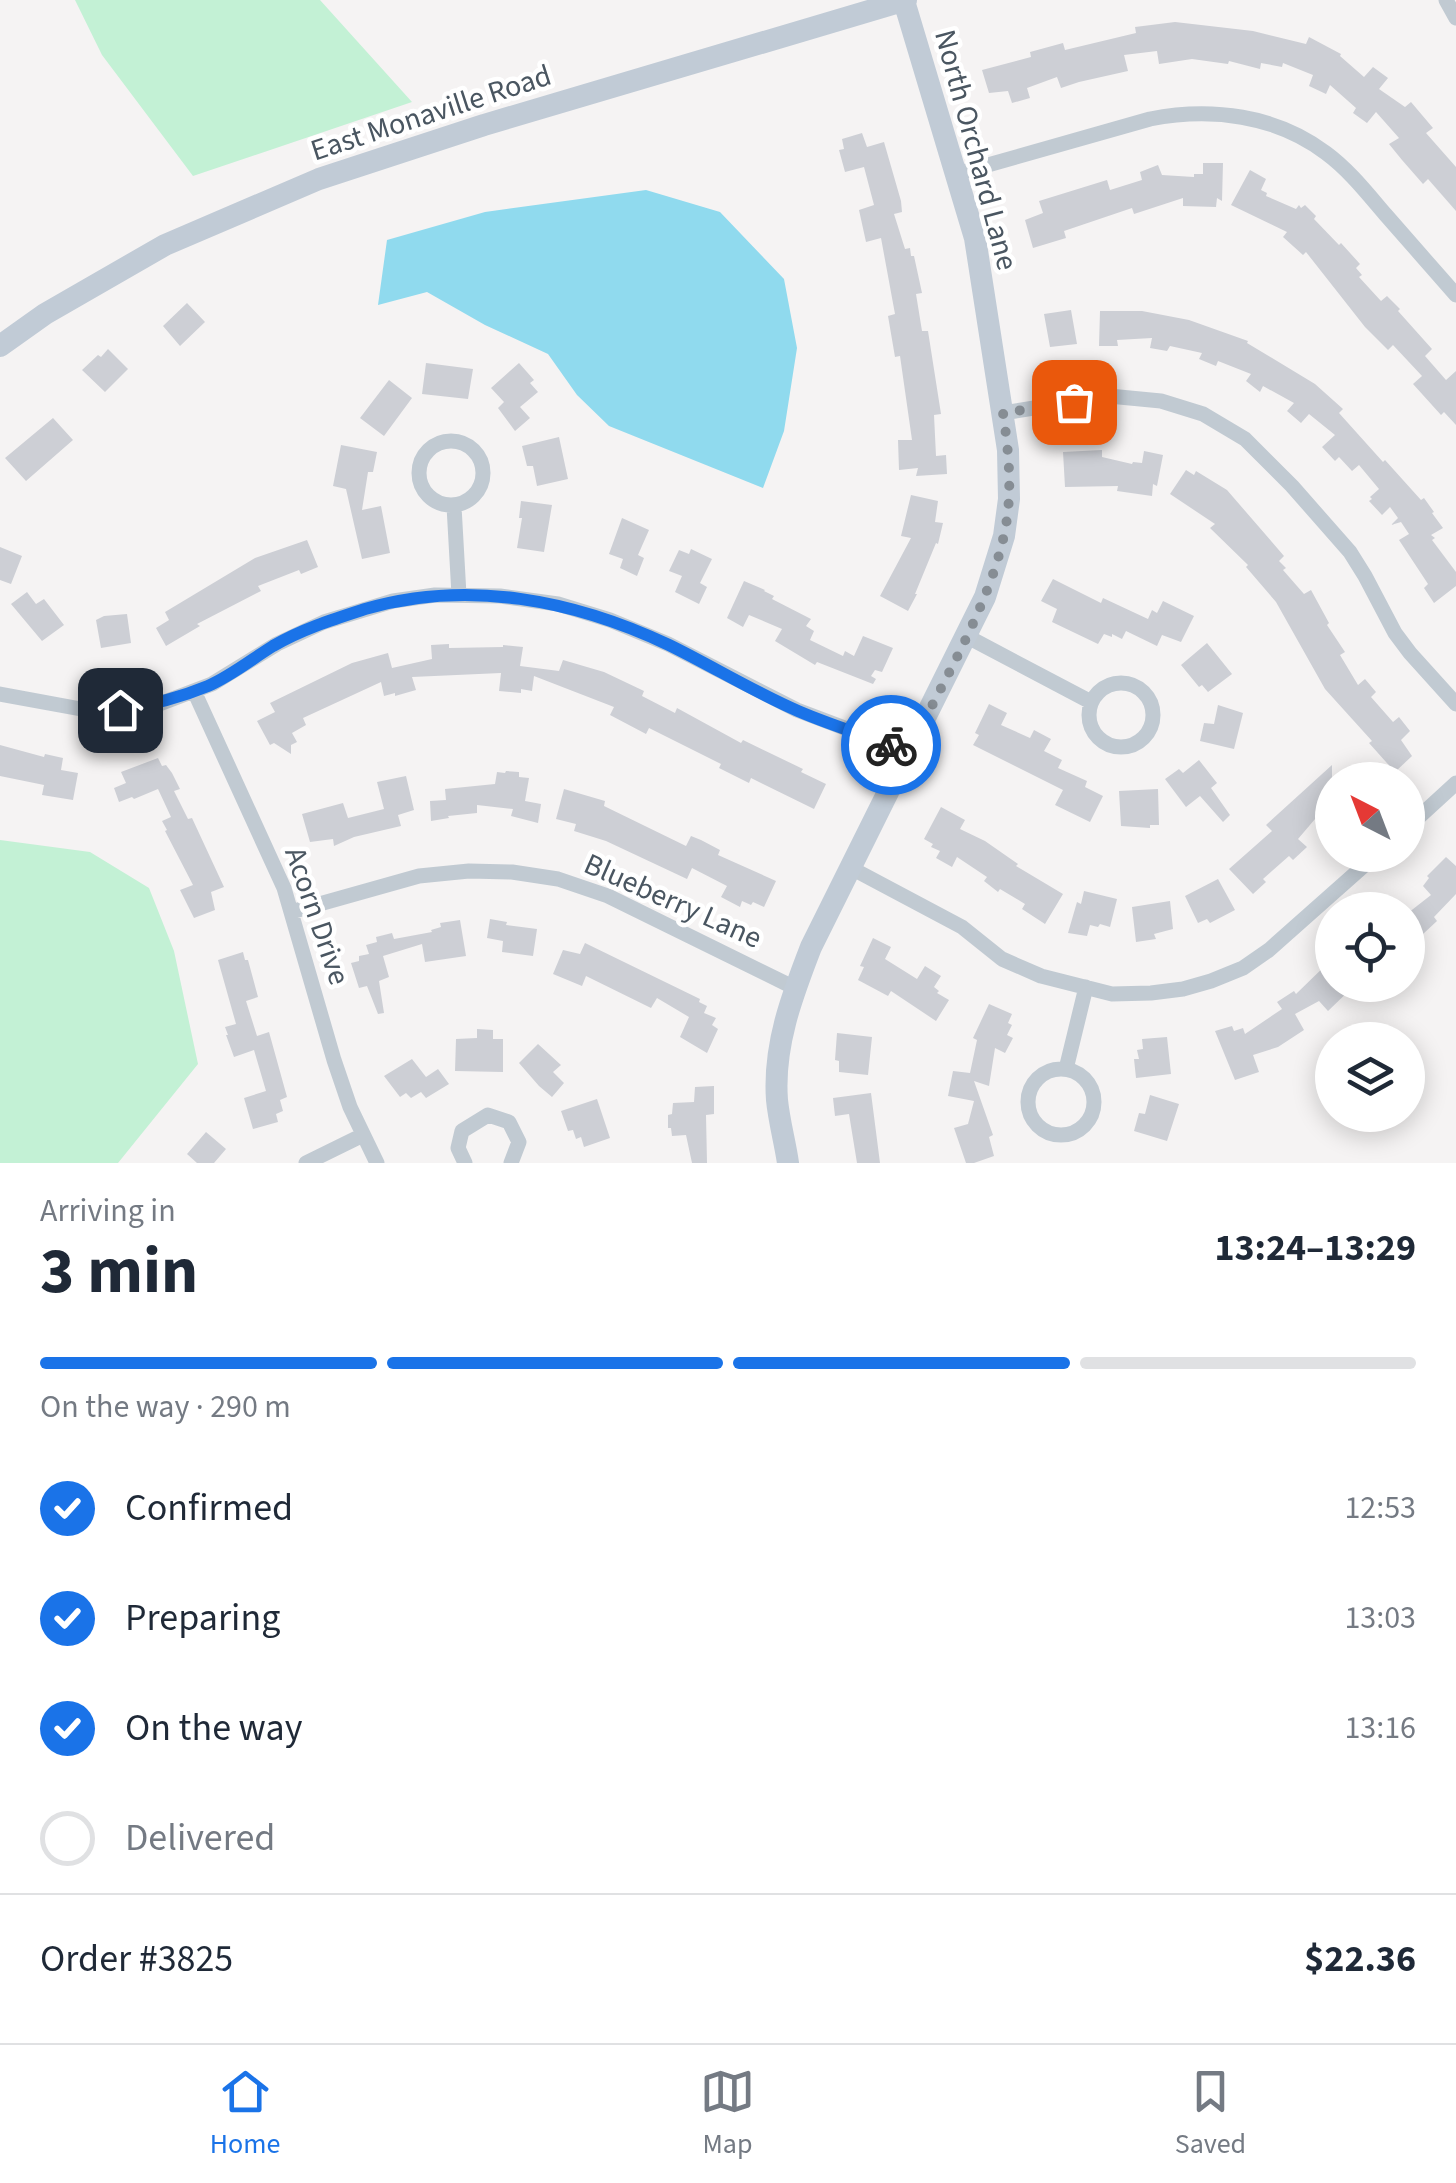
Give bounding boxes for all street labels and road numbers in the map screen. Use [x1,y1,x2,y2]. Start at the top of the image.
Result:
street label: North Orchard Lane [923,25,1029,275]
street label: East Monaville Road [305,54,557,172]
street label: Acorn Drive [273,841,361,991]
street label: Blueberry Lane [577,843,769,959]

